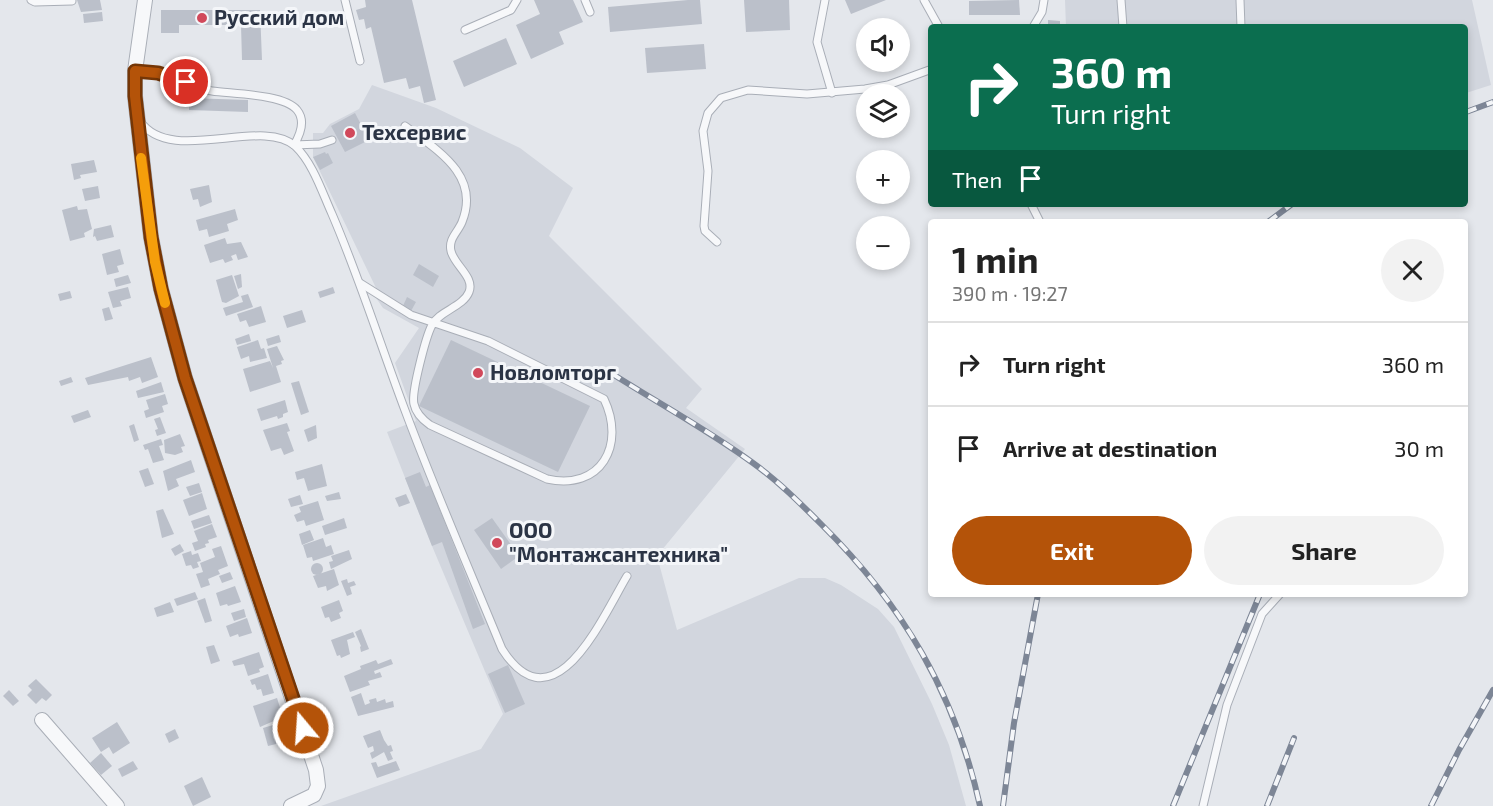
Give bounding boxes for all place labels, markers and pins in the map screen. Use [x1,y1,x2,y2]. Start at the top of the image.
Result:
place label: Русский дом [214,4,344,29]
marker: Русский дом [195,11,209,25]
pin [160,56,211,107]
place label: Техсервис [362,119,467,144]
marker: Техсервис [343,126,357,140]
place label: Новломторг [490,359,616,384]
marker: Новломторг [471,366,485,380]
place label: ООО "Монтажсантехника" [509,517,728,566]
marker: ООО "Монтажсантехника" [490,536,504,550]

